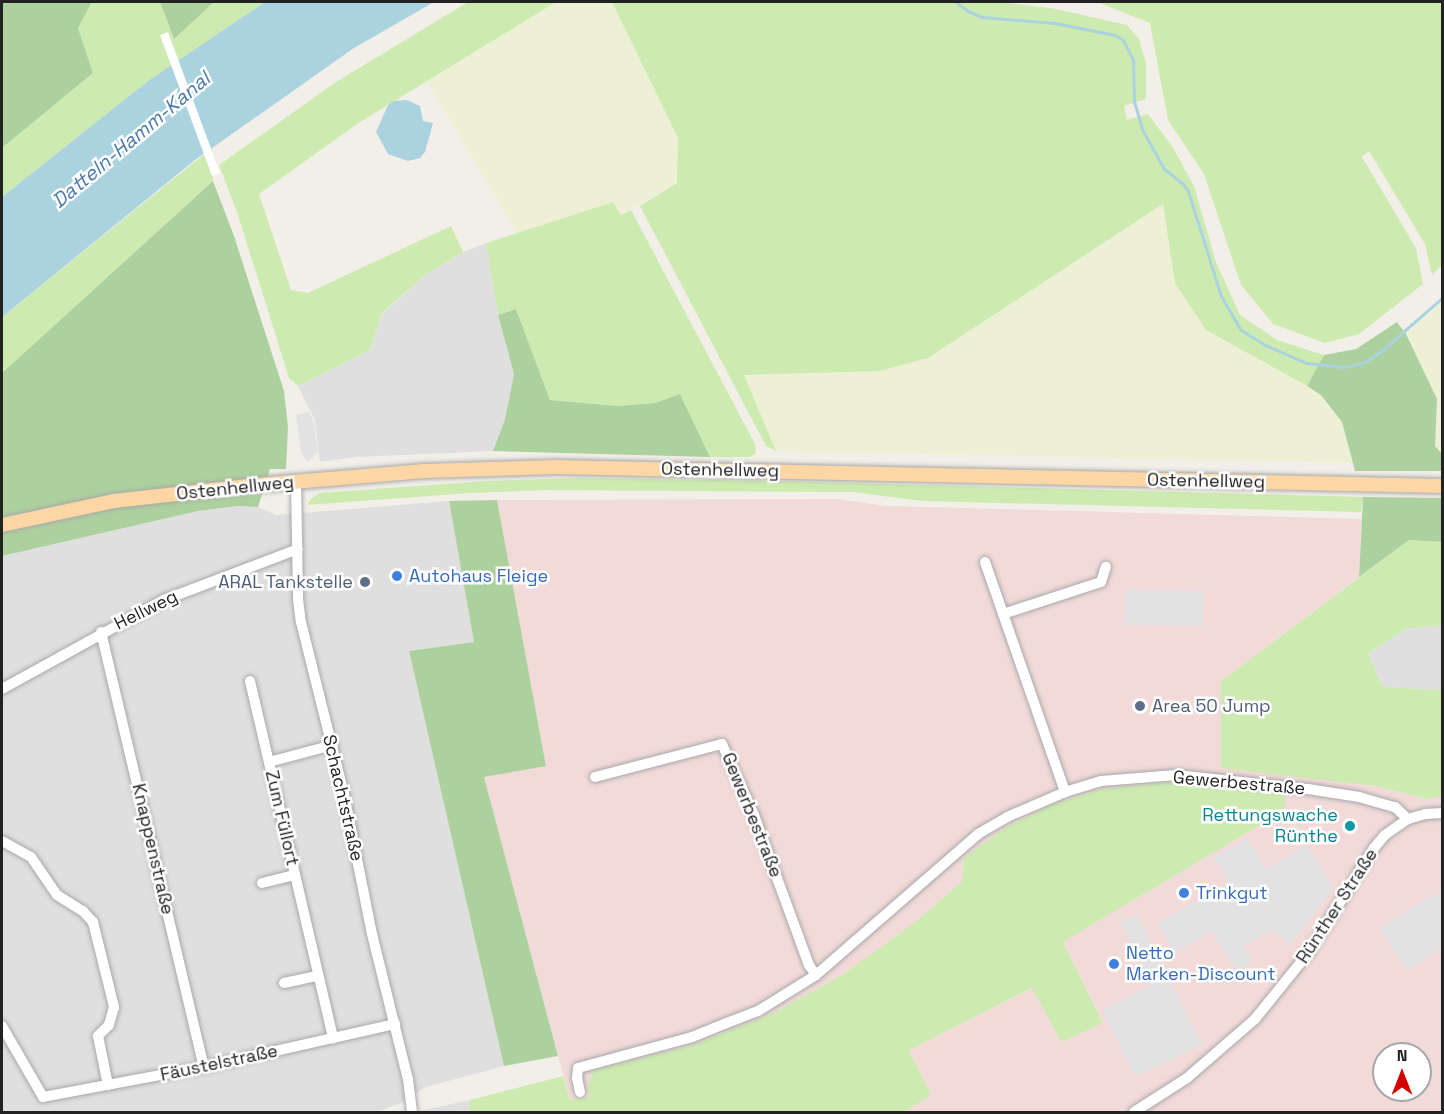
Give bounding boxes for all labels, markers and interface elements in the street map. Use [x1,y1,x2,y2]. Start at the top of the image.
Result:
water label: Datteln-Hamm-Kanal [47,67,215,213]
street label: Ostenhellweg [661,458,779,482]
street label: Ostenhellweg [1147,469,1265,493]
street label: Ostenhellweg [175,471,295,505]
place label: Autohaus Fleige [409,565,548,587]
marker: Autohaus Fleige [390,569,404,583]
place label: ARAL Tankstelle [217,571,353,593]
marker: ARAL Tankstelle [358,575,372,589]
street label: Hellweg [111,585,181,635]
place label: Area 50 Jump [1152,695,1271,717]
marker: Area 50 Jump [1133,699,1147,713]
street label: Schachtstraße [318,733,368,863]
street label: Gewerbestraße [717,749,787,881]
street label: Gewerbestraße [1172,766,1306,800]
street label: Zum Füllort [261,768,303,868]
street label: Knappenstraße [127,781,179,917]
place label: Rettungswache Rünthe [1202,805,1338,848]
marker: Rettungswache Rünthe [1343,819,1357,833]
street label: Rünther Straße [1292,844,1382,968]
place label: Trinkgut [1196,882,1268,904]
marker: Trinkgut [1177,886,1191,900]
place label: Netto Marken-Discount [1126,943,1276,986]
marker: Netto Marken-Discount [1107,957,1121,971]
street label: Fäustelstraße [158,1040,280,1086]
north arrow [1372,1042,1432,1102]
text: N [1397,1045,1407,1066]

